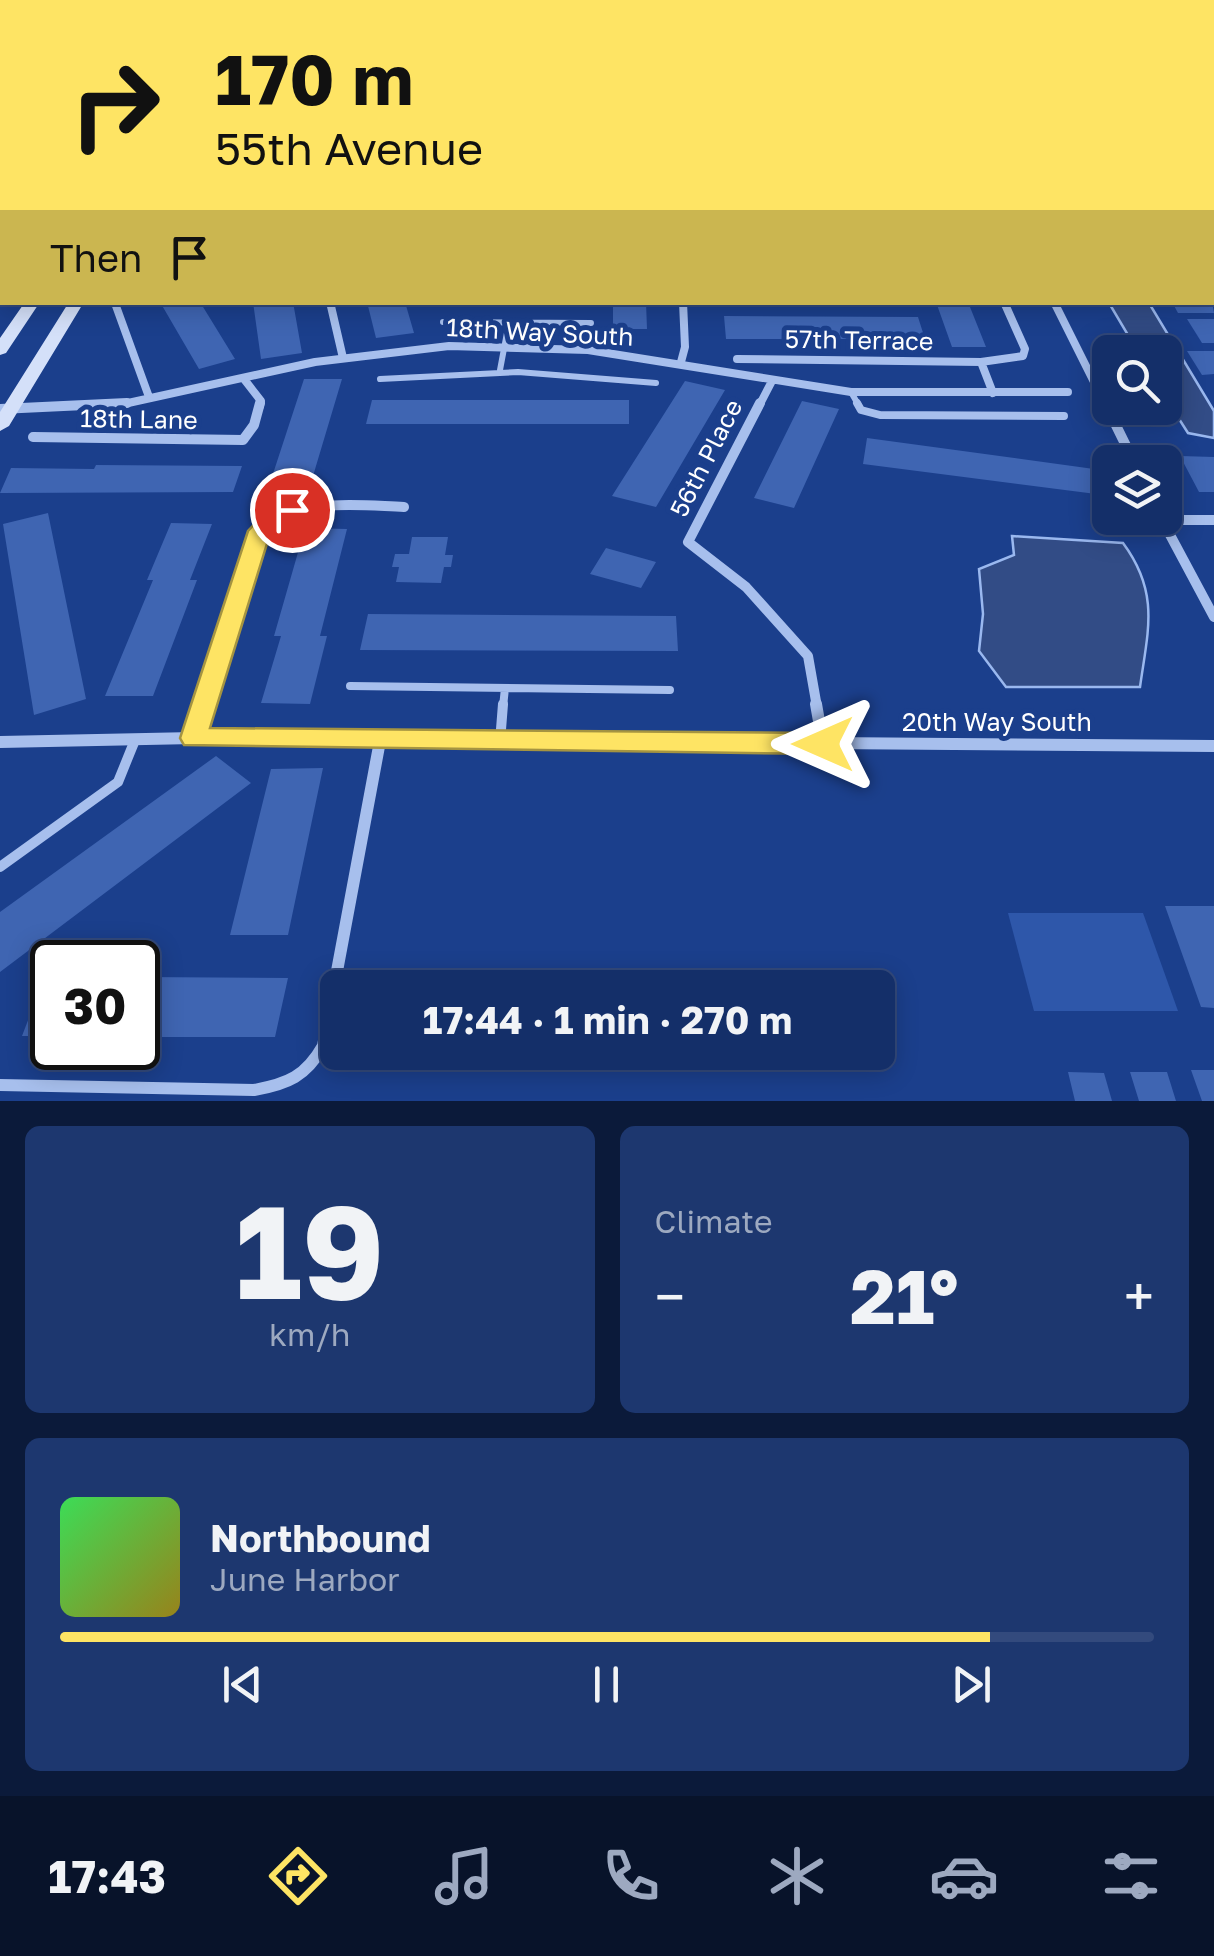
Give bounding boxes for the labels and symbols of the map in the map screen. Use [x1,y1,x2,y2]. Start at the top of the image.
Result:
street label: 18th Way South [446,311,634,352]
street label: 57th Terrace [784,323,934,356]
street label: 56th Place [663,394,748,522]
street label: 18th Lane [80,402,198,435]
pin [250,468,335,553]
position arrow [771,692,875,796]
street label: 20th Way South [902,706,1092,737]
speed limit sign: 30 [30,940,160,1070]

